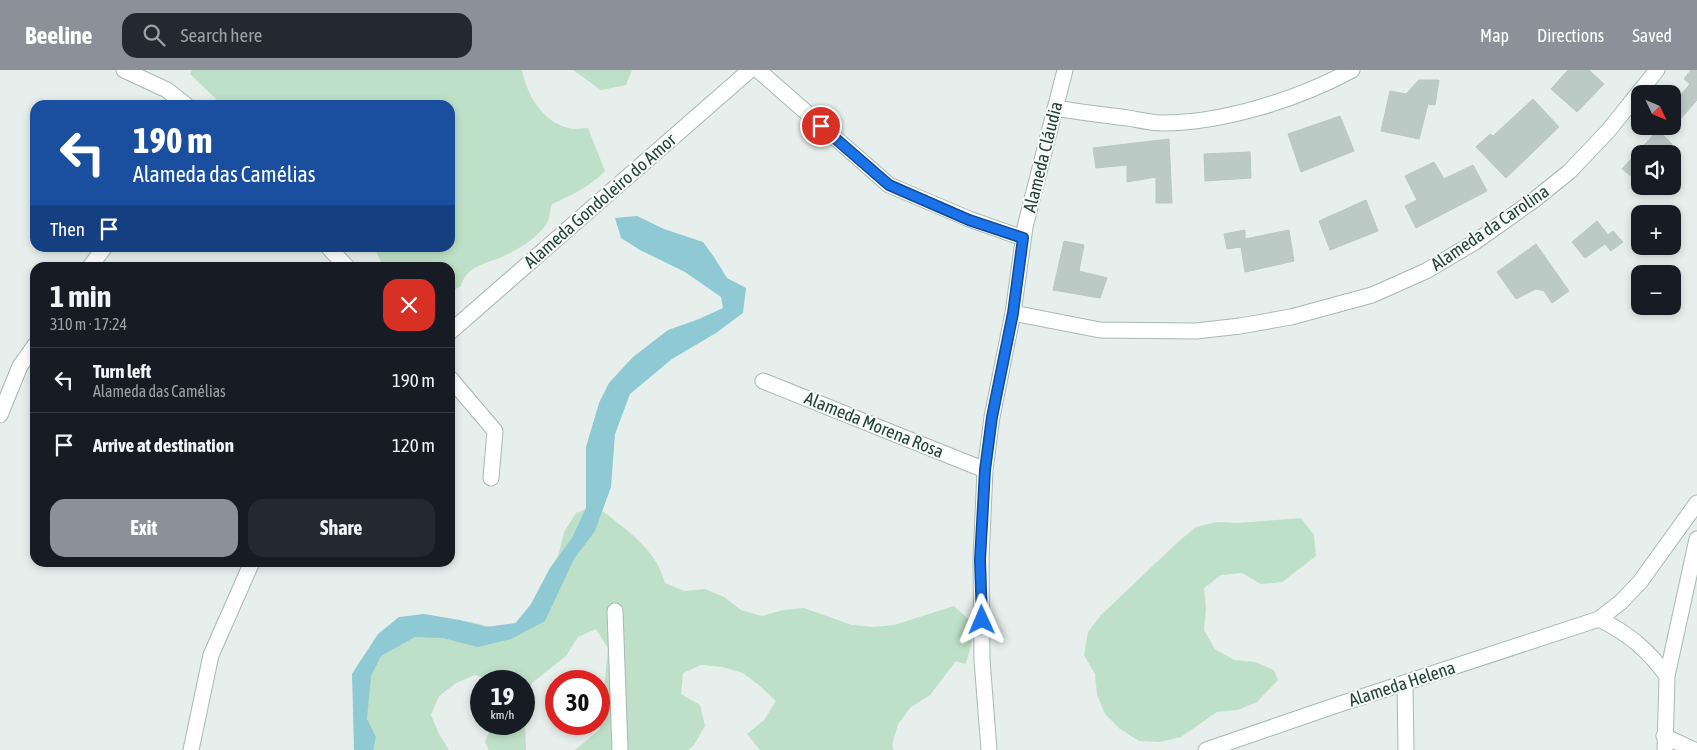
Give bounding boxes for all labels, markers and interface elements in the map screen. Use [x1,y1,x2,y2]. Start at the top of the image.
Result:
search box [122,13,472,58]
icon: search [140,21,168,49]
text: Beeline [25,22,92,49]
text: Search here [180,24,262,46]
text: Map [1480,25,1509,46]
text: Directions [1537,25,1604,46]
text: Saved [1632,25,1672,46]
north arrow [1631,85,1681,135]
map controls [1631,85,1681,315]
street label: Alameda Cláudia [1019,99,1066,214]
pin [800,105,842,147]
icon: arrive [807,112,835,140]
icon: left [50,120,115,185]
text: 190 m [133,120,212,160]
street label: Alameda Gondoleiro do Amor [519,129,680,272]
button: sound [1631,145,1681,195]
text: Alameda das Camélias [133,161,316,187]
street label: Alameda da Carolina [1427,180,1553,275]
button: + [1631,205,1681,255]
icon: arrive [95,215,123,243]
text: Then [50,218,85,240]
button: − [1631,265,1681,315]
text: 1 min [50,279,111,313]
button: close [383,279,435,331]
text: 310 m · 17:24 [50,315,127,333]
text: Turn left [93,360,151,382]
icon: left [50,366,78,394]
text: 190 m [392,369,435,391]
text: Alameda das Camélias [93,382,226,400]
street label: Alameda Morena Rosa [802,387,947,462]
icon: arrive [50,431,78,459]
text: Arrive at destination [93,434,234,456]
text: 120 m [392,434,435,456]
button: Exit [50,499,238,557]
button: Share [248,499,435,557]
position arrow [955,593,1007,645]
street label: Alameda Helena [1346,656,1458,711]
speed limit sign: 30 [545,670,610,735]
text: 19 [491,682,514,710]
text: km/h [491,708,514,722]

